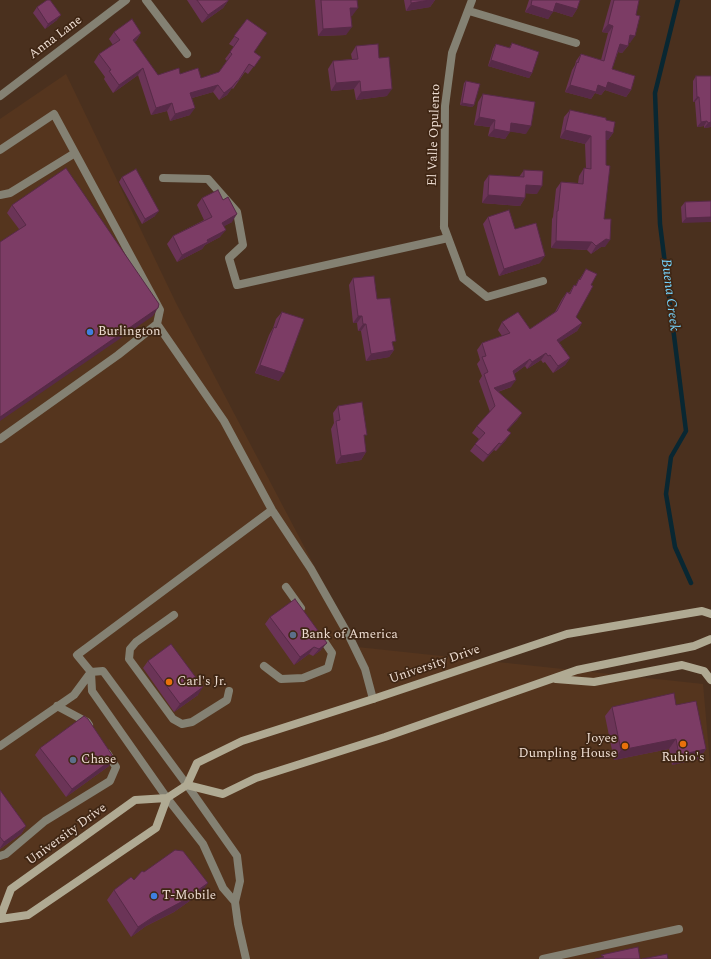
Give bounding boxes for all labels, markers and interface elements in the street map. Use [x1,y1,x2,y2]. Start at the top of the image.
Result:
street label: Anna Lane [26,13,86,63]
street label: El Valle Opulento [425,84,445,186]
water label: Buena Creek [656,258,682,332]
place label: Burlington [98,324,161,340]
marker: Burlington [85,327,95,337]
place label: Bank of America [301,627,398,643]
marker: Bank of America [288,630,298,640]
street label: University Drive [387,642,483,688]
place label: Carl's Jr. [177,674,226,690]
marker: Carl's Jr. [164,677,174,687]
place label: Joyee Dumpling House [519,731,617,762]
marker: Rubio's [678,739,688,749]
marker: Joyee Dumpling House [620,741,630,751]
place label: Rubio's [661,750,705,766]
place label: Chase [81,752,116,768]
marker: Chase [68,755,78,765]
street label: University Drive [24,801,110,869]
place label: T-Mobile [162,888,216,904]
marker: T-Mobile [149,891,159,901]

